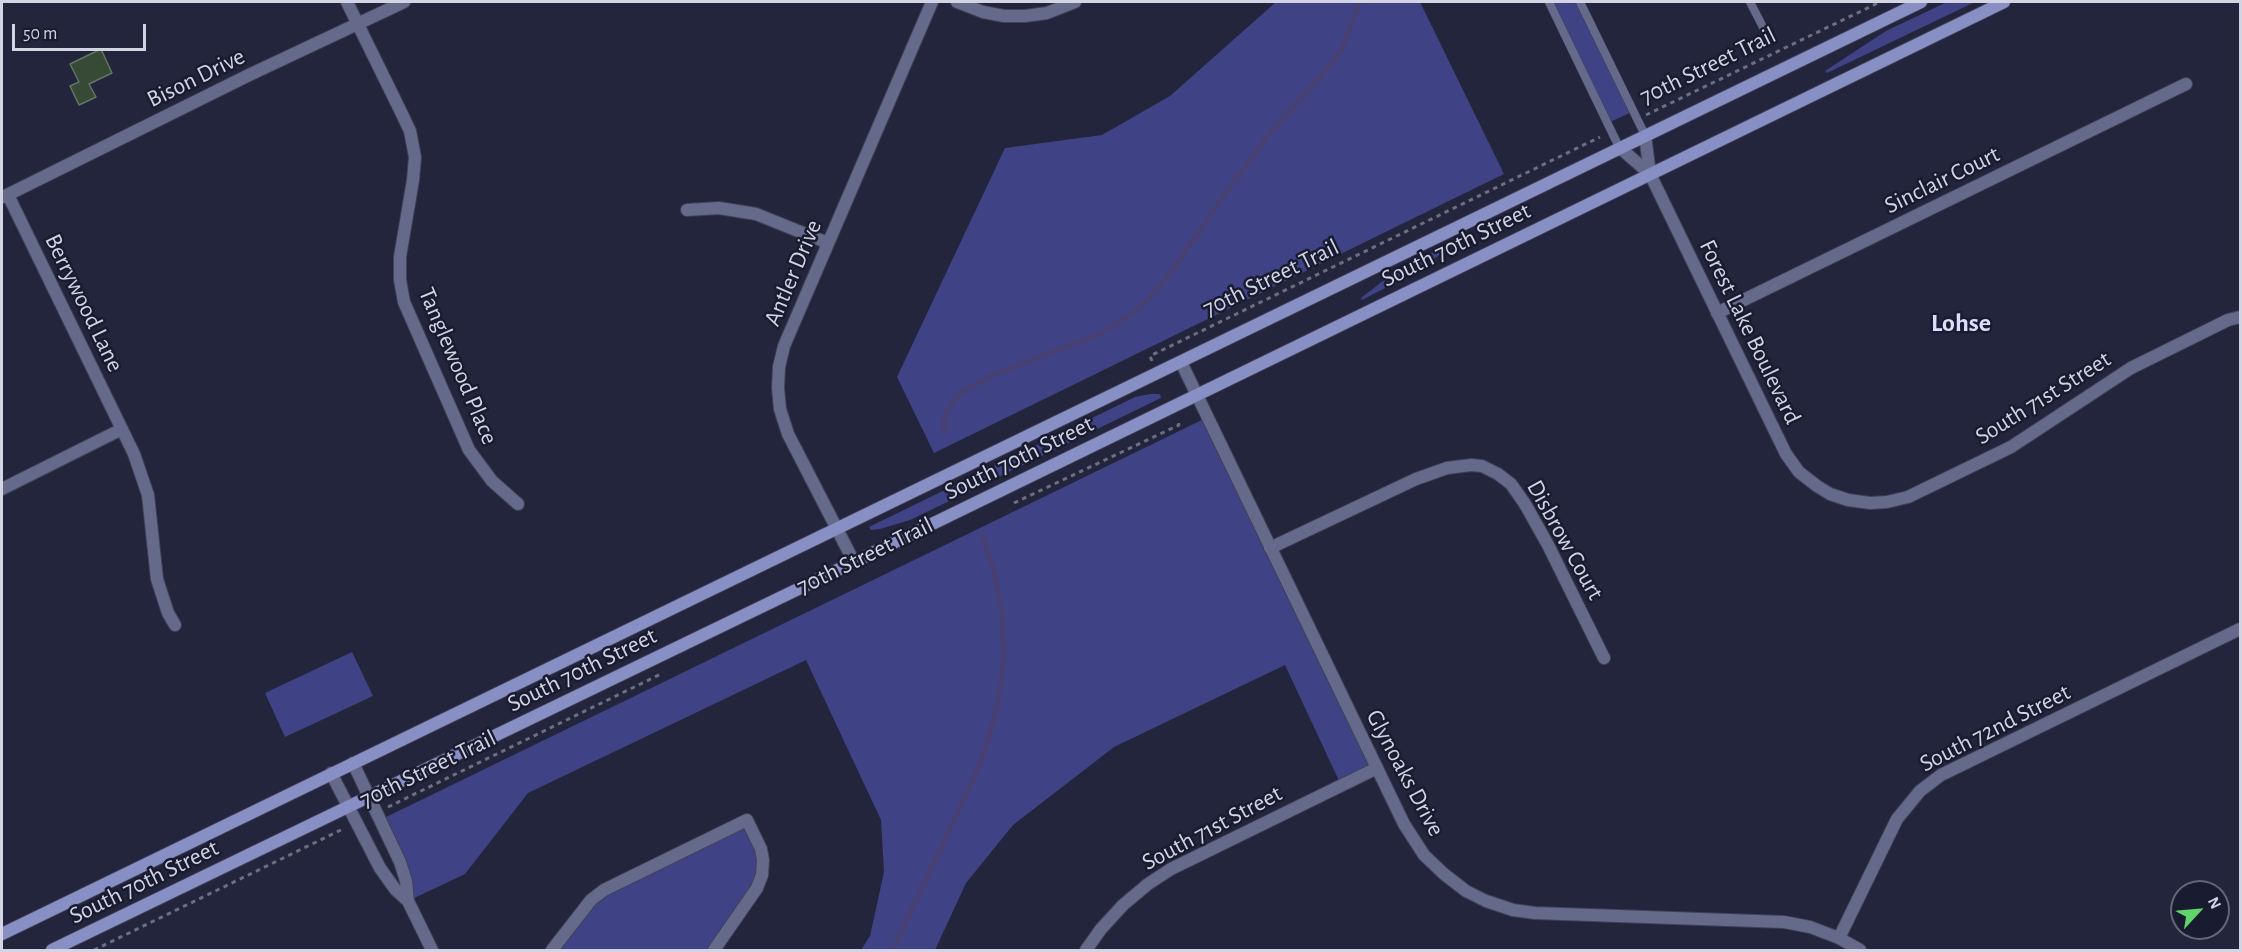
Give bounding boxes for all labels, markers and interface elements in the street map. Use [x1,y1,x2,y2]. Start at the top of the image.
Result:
scale bar [15,12,148,50]
street label: 70th Street Trail [1635,21,1781,111]
text: 50 m [23,25,57,43]
street label: Bison Drive [142,42,250,114]
street label: Sinclair Court [1880,140,2004,220]
street label: South 70th Street [1377,196,1535,294]
street label: Antler Drive [758,216,828,330]
street label: Berrywood Lane [38,229,130,377]
street label: 70th Street Trail [1198,233,1344,323]
street label: Forest Lake Boulevard [1693,235,1807,429]
street label: Tanglewood Place [412,283,504,449]
district label: Lohse [1931,307,1991,339]
street label: South 71st Street [1970,345,2116,451]
street label: South 70th Street [940,409,1098,507]
street label: Disbrow Court [1520,475,1610,605]
street label: 70th Street Trail [792,511,938,601]
street label: South 70th Street [503,621,661,719]
street label: South 72nd Street [1915,678,2075,778]
street label: Glynoaks Drive [1360,705,1450,841]
street label: 70th Street Trail [355,724,501,814]
street label: South 71st Street [1137,779,1287,877]
street label: South 70th Street [65,833,223,931]
north arrow [2170,880,2230,940]
text: N [2205,894,2224,911]

